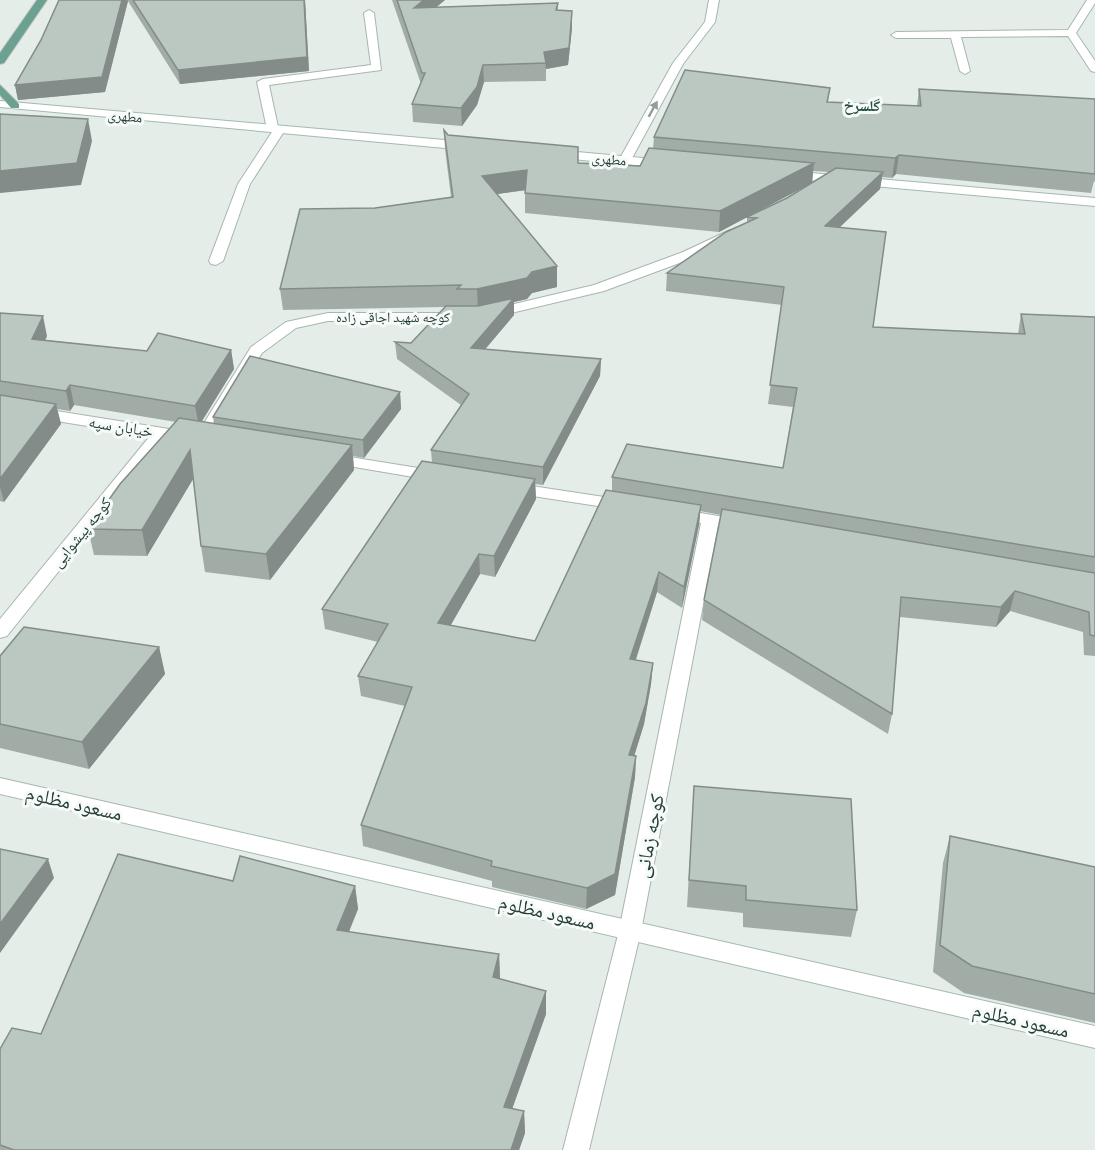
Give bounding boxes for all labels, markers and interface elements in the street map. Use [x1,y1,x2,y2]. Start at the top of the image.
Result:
district label: گلسرخ [844,96,881,115]
one-way arrow [648,100,658,117]
street label: مطهری [107,106,143,126]
street label: مطهری [591,149,627,169]
street label: کوچه شهید اجاقی زاده [336,308,450,326]
street label: خیابان سپه [87,411,155,442]
street label: کوچه پیشوایی [47,493,116,572]
street label: مسعود مظلوم [23,779,125,828]
street label: کوچه زمانی [628,792,670,880]
street label: مسعود مظلوم [496,888,598,937]
street label: مسعود مظلوم [970,996,1072,1045]

